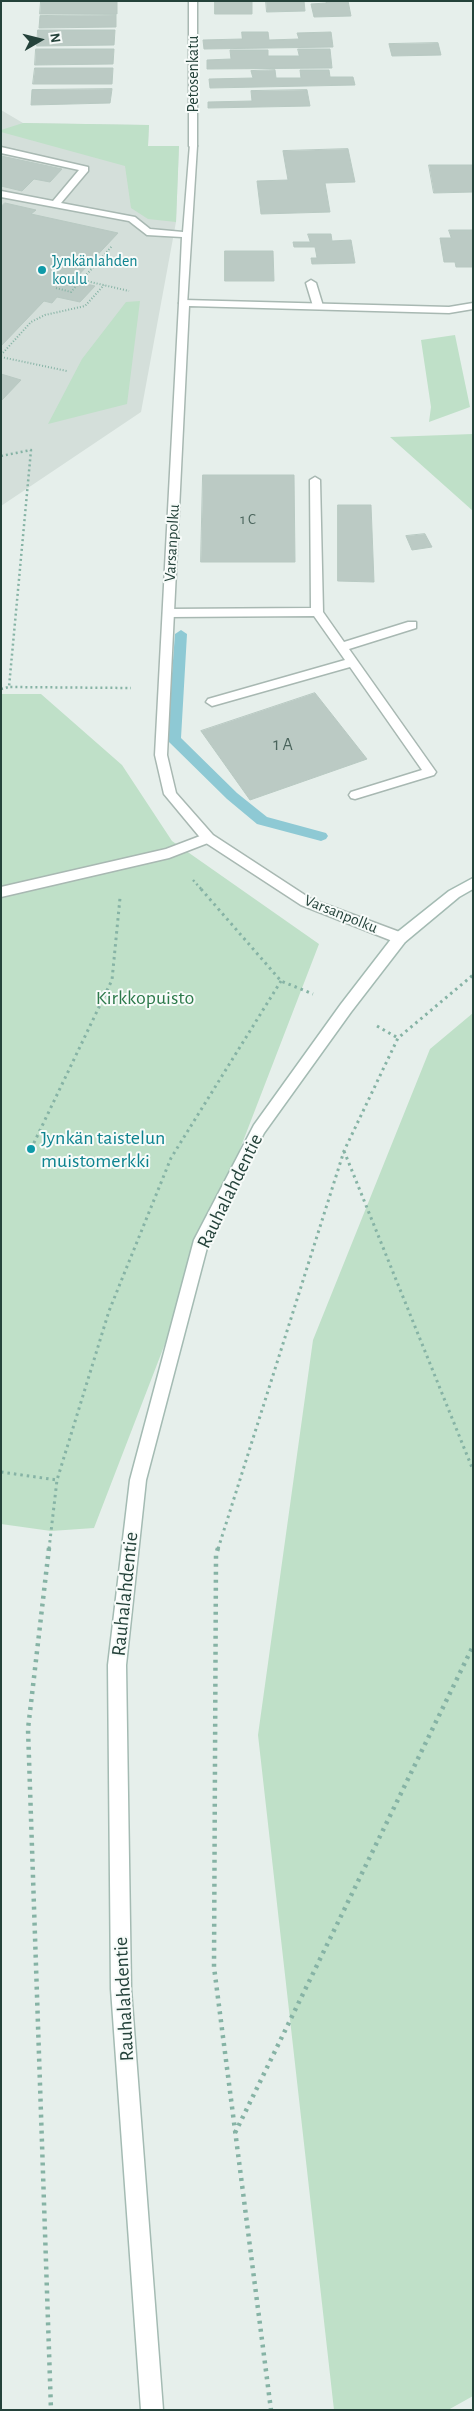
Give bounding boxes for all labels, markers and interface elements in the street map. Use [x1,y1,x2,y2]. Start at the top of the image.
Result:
north arrow [15,15,65,65]
text: N [47,32,62,44]
street label: Petosenkatu [183,36,203,112]
place label: Jynkänlahden koulu [52,251,138,289]
marker: Jynkänlahden koulu [36,264,48,276]
street label: Varsanpolku [160,504,184,582]
house number: 1 C [240,510,256,528]
house number: 1 A [273,734,293,756]
street label: Varsanpolku [302,891,380,937]
park label: Kirkkopuisto [96,986,194,1010]
place label: Jynkän taistelun muistomerkki [41,1126,165,1173]
street label: Rauhalahdentie [192,1130,268,1252]
marker: Jynkän taistelun muistomerkki [25,1143,37,1155]
street label: Rauhalahdentie [107,1531,143,1657]
street label: Rauhalahdentie [109,1936,139,2062]

